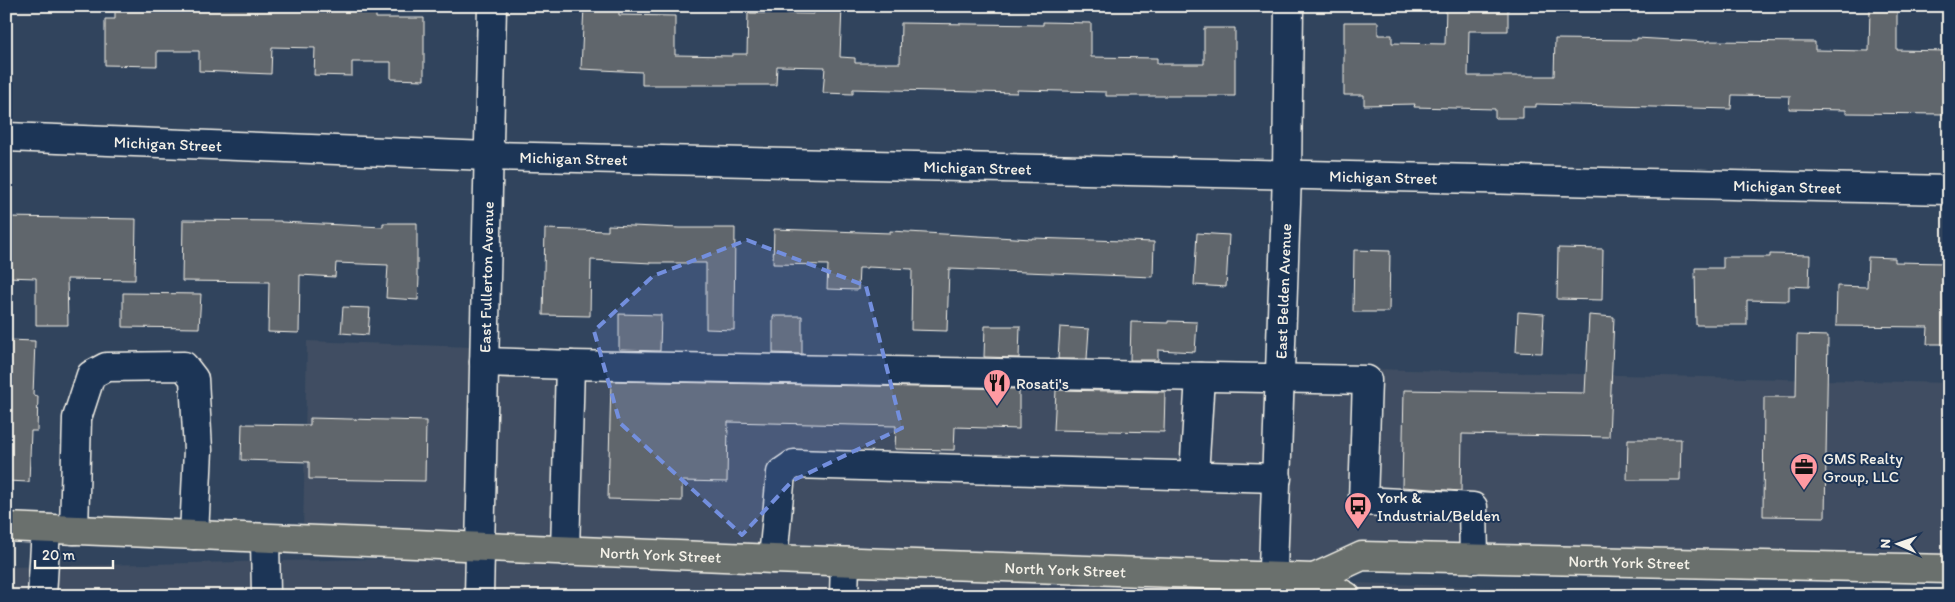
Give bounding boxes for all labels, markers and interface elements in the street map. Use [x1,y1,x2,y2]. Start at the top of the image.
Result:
street label: Michigan Street [113,132,222,155]
street label: Michigan Street [519,147,628,169]
street label: Michigan Street [923,157,1032,178]
street label: Michigan Street [1329,166,1438,188]
street label: Michigan Street [1733,175,1842,197]
street label: East Fullerton Avenue [475,201,497,353]
street label: East Belden Avenue [1271,223,1295,359]
restaurant icon: Rosati's [982,368,1012,407]
place label: Rosati's [1016,374,1069,393]
place label: GMS Realty Group, LLC [1823,449,1903,486]
office icon: GMS Realty Group, LLC [1789,452,1819,491]
place label: York & Industrial/Belden [1377,488,1500,525]
bus stop icon: York & Industrial/Belden [1343,491,1373,530]
north arrow [1872,520,1922,570]
scale bar [35,537,112,569]
text: N [1877,539,1894,549]
street label: North York Street [599,542,722,566]
text: 20 m [42,546,76,564]
street label: North York Street [1568,551,1690,573]
street label: North York Street [1004,558,1126,581]

